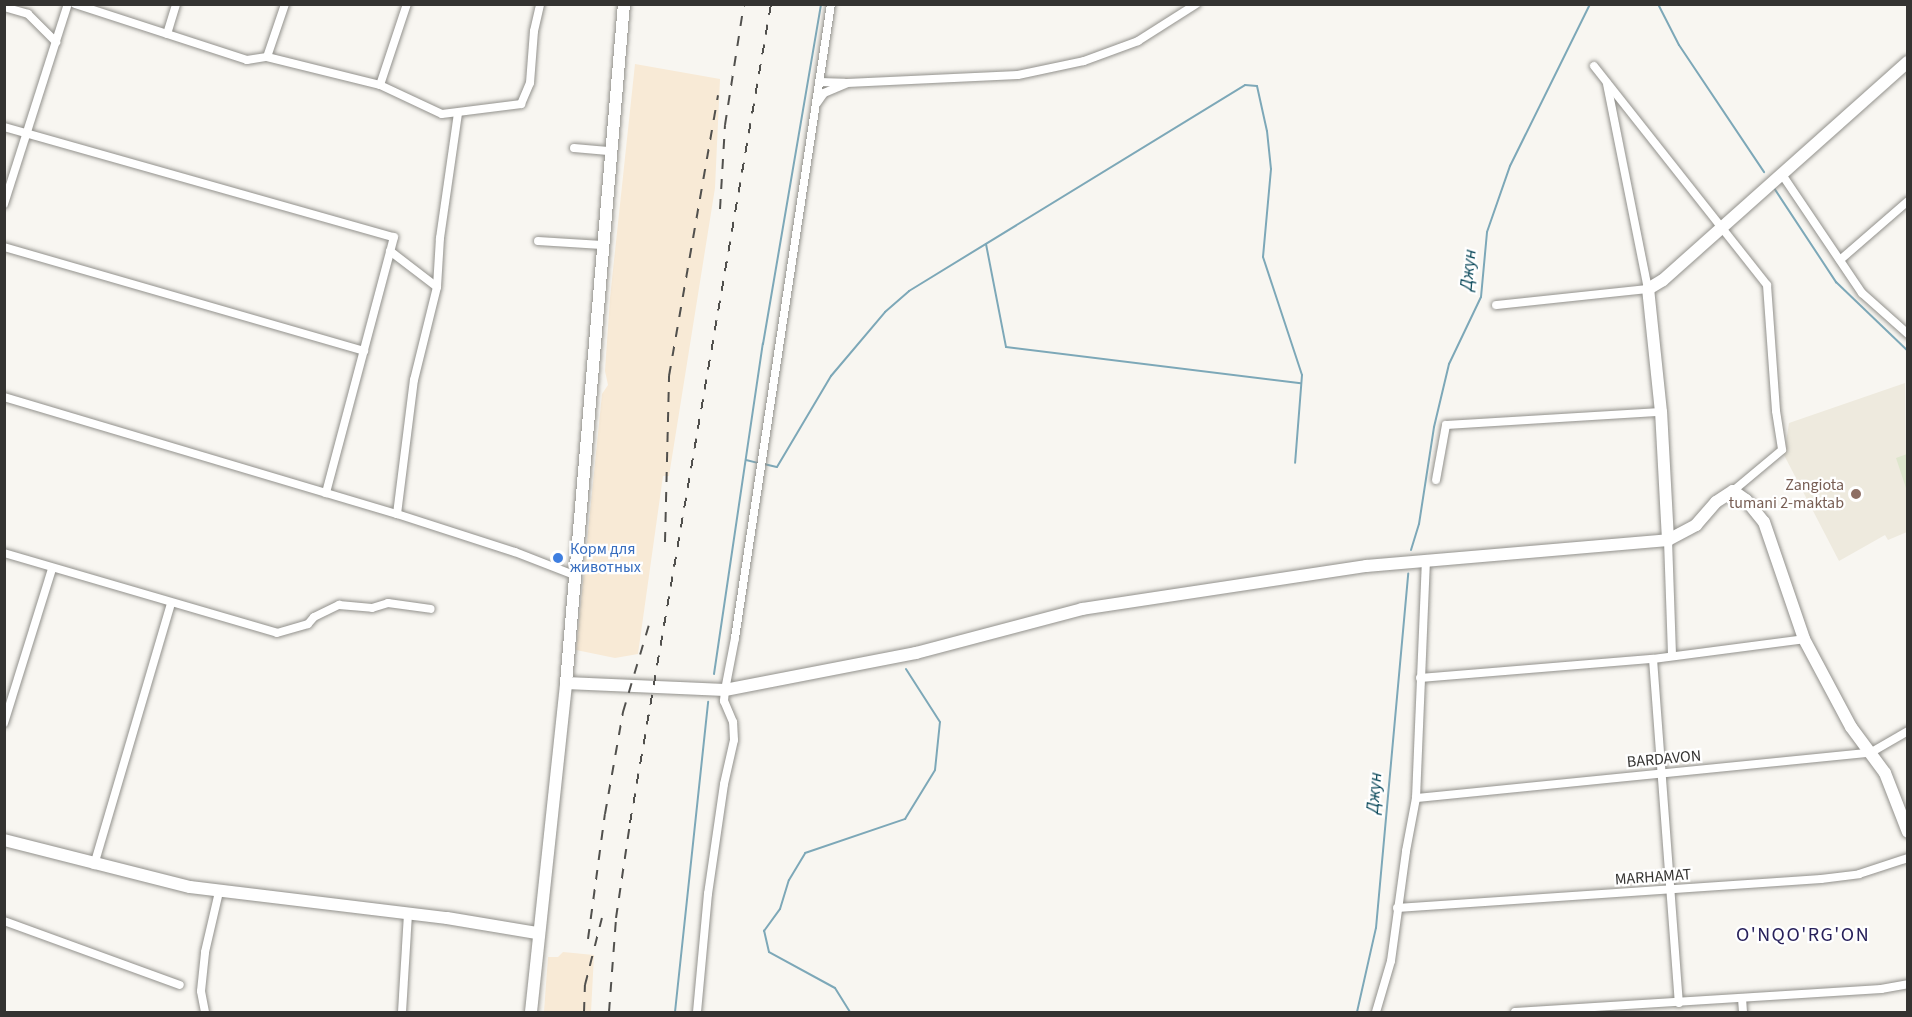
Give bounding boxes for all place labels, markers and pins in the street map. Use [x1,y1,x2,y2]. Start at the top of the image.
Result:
place label: Zangiota tumani 2-maktab [1729,475,1844,513]
marker: Zangiota tumani 2-maktab [1849,487,1863,501]
place label: Корм для животных [570,539,641,577]
marker: Корм для животных [551,551,565,565]

